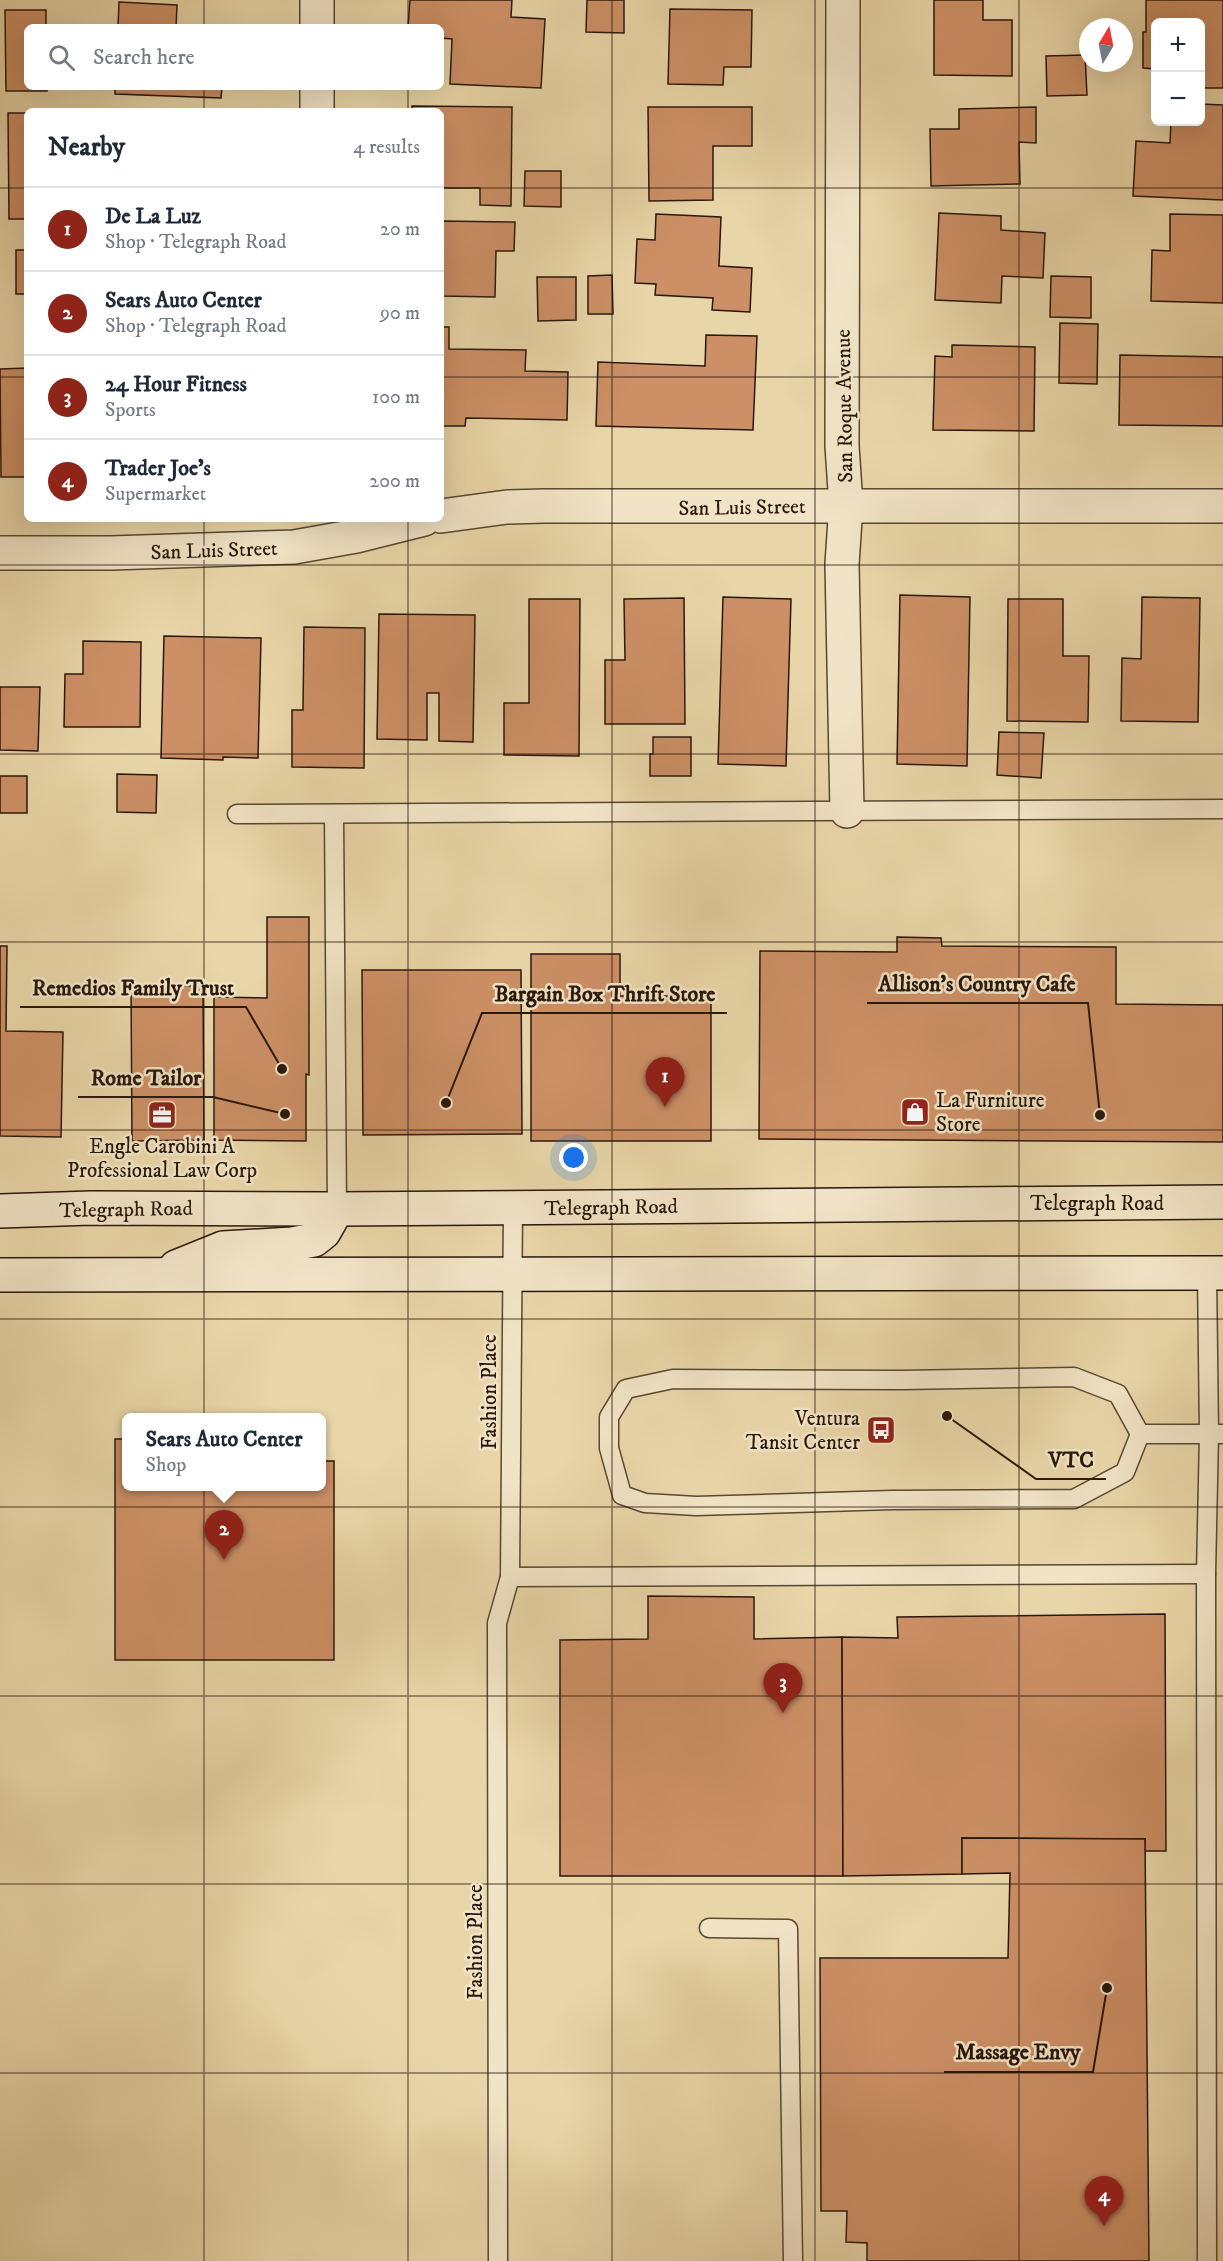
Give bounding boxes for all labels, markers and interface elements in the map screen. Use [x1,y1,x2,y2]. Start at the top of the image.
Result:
north arrow [1079,18,1133,72]
map controls [1151,18,1205,126]
button: + [1151,18,1205,72]
search box [24,24,444,90]
icon: search [45,41,78,74]
text: Search here [93,44,195,71]
button: − [1151,72,1205,126]
text: Nearby [48,131,125,164]
text: 4 results [353,135,420,160]
text: De La Luz [105,203,201,230]
text: 1 [64,217,71,242]
text: 20 m [380,217,420,242]
text: Shop · Telegraph Road [105,230,287,255]
text: Sears Auto Center [105,287,262,314]
text: 2 [63,301,72,326]
text: 90 m [380,301,420,326]
text: Shop · Telegraph Road [105,314,287,339]
street label: San Roque Avenue [831,329,859,483]
text: 24 Hour Fitness [105,371,247,398]
text: 3 [64,385,71,410]
text: 100 m [372,385,420,410]
text: Sports [105,398,156,423]
text: Trader Joe's [105,455,211,482]
text: 4 [62,469,73,494]
text: 200 m [369,469,420,494]
text: Supermarket [105,482,206,507]
street label: San Luis Street [678,494,806,522]
street label: San Luis Street [150,536,278,566]
callout: Allison's Country Cafe [867,963,1088,1003]
callout: Remedios Family Trust [20,967,246,1007]
text: Allison's Country Cafe [877,971,1076,998]
callout: Bargain Box Thrift Store [482,973,727,1013]
text: Remedios Family Trust [32,975,234,1002]
text: Bargain Box Thrift Store [495,981,715,1008]
callout: Rome Tailor [78,1057,213,1097]
pin: 1 [646,1058,684,1107]
text: Rome Tailor [91,1065,202,1092]
place label: La Furniture Store [936,1088,1045,1138]
shop icon: La Furniture Store [899,1096,931,1128]
office icon: Engle Carobini A Professional Law Corp [146,1099,178,1131]
place label: Engle Carobini A Professional Law Corp [67,1134,257,1184]
your location [559,1143,588,1172]
street label: Telegraph Road [1030,1191,1164,1217]
street label: Telegraph Road [544,1194,679,1222]
street label: Telegraph Road [59,1196,194,1224]
street label: Fashion Place [477,1334,503,1450]
place label: Ventura Tansit Center [746,1406,860,1456]
popup [122,1413,326,1491]
bus stop icon: Ventura Tansit Center [865,1414,897,1446]
text: Sears Auto Center [146,1426,302,1453]
callout: VTC [1036,1439,1106,1479]
text: VTC [1047,1447,1094,1474]
text: Shop [146,1453,186,1478]
pin: 2 [204,1510,244,1560]
pin: 3 [764,1664,802,1713]
street label: Fashion Place [463,1884,489,2000]
callout: Massage Envy [944,2032,1093,2072]
text: Massage Envy [955,2039,1081,2066]
pin: 4 [1084,2176,1124,2226]

